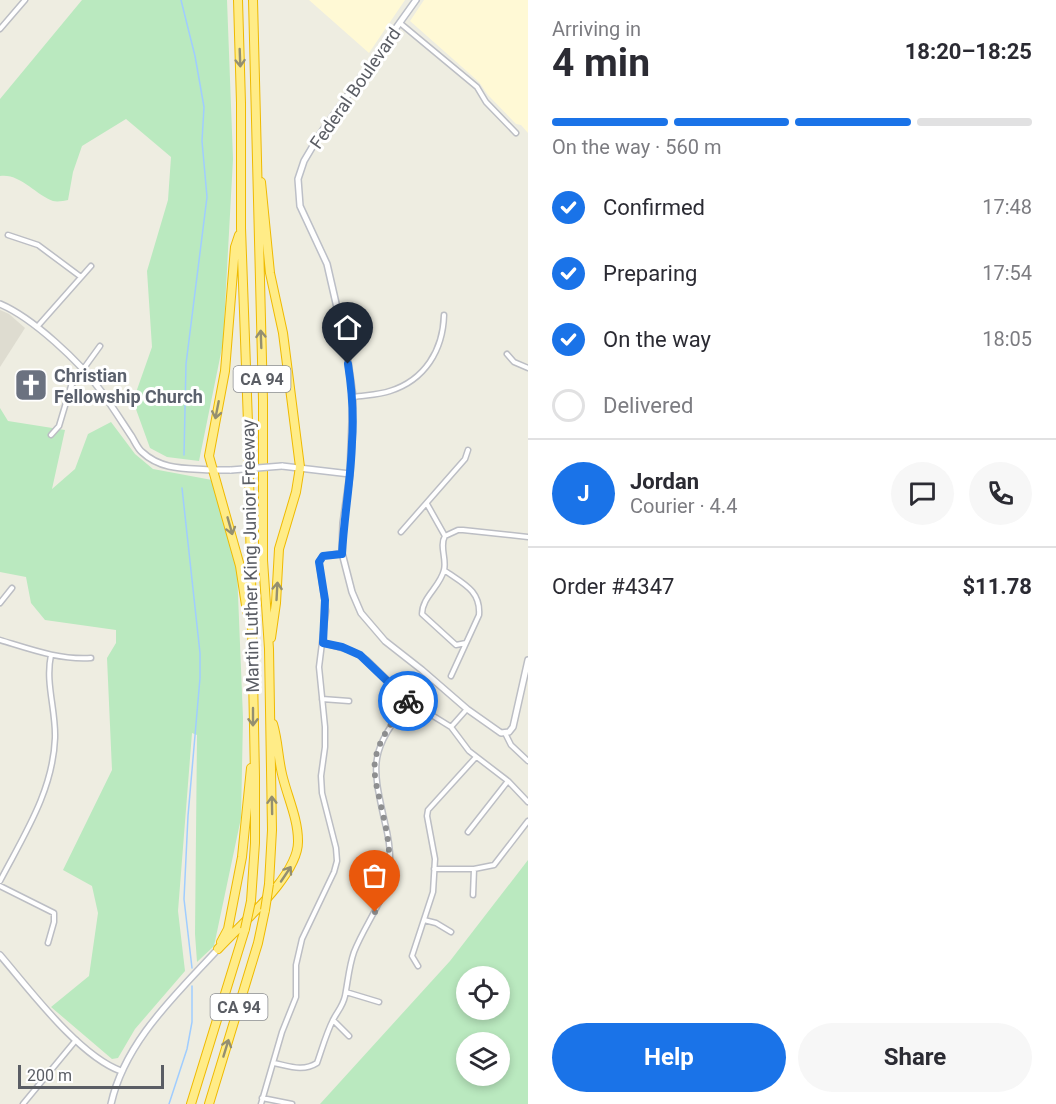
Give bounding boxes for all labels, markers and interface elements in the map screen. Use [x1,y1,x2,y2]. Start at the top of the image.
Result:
text: Arriving in [552,17,641,41]
street label: Federal Boulevard [305,23,405,153]
text: 18:20–18:25 [905,39,1032,64]
text: 4 min [552,40,650,86]
one-way arrow [234,48,245,68]
text: On the way · 560 m [552,135,721,159]
icon: check [552,191,585,224]
text: Confirmed [603,195,705,220]
text: 17:48 [982,195,1032,219]
icon: check [552,257,585,290]
text: Preparing [603,261,697,286]
text: 17:54 [982,261,1032,285]
pin [322,302,373,364]
icon: home [331,311,364,344]
icon: check [552,323,585,356]
text: On the way [603,327,711,352]
text: 18:05 [982,327,1032,351]
one-way arrow [255,329,267,349]
place label: Christian Fellowship Church [54,365,203,407]
road number: CA 94 [234,366,290,392]
church icon: Christian Fellowship Church [13,367,49,403]
text: Delivered [603,393,693,418]
one-way arrow [211,400,222,420]
street label: Martin Luther King Junior Freeway [237,419,263,693]
button: chat [891,462,954,525]
button: phone [969,462,1032,525]
text: Jordan [630,469,699,494]
text: J [577,481,590,506]
text: Courier · 4.4 [630,494,737,518]
one-way arrow [225,516,236,535]
text: Order #4347 [552,574,674,599]
text: $11.78 [963,574,1032,599]
one-way arrow [271,582,282,601]
courier [378,671,438,731]
icon: bike [392,685,425,718]
one-way arrow [247,706,259,726]
one-way arrow [266,795,277,815]
pin [349,850,400,912]
icon: bag [358,859,391,892]
one-way arrow [279,866,292,883]
map controls [456,966,510,1086]
button: locate [456,966,510,1020]
road number: CA 94 [210,994,268,1020]
button: Help [552,1023,786,1092]
button: Share [798,1023,1032,1092]
button: layers [456,1032,510,1086]
one-way arrow [222,1039,233,1058]
scale bar [18,1062,164,1090]
text: 200 m [27,1066,72,1085]

